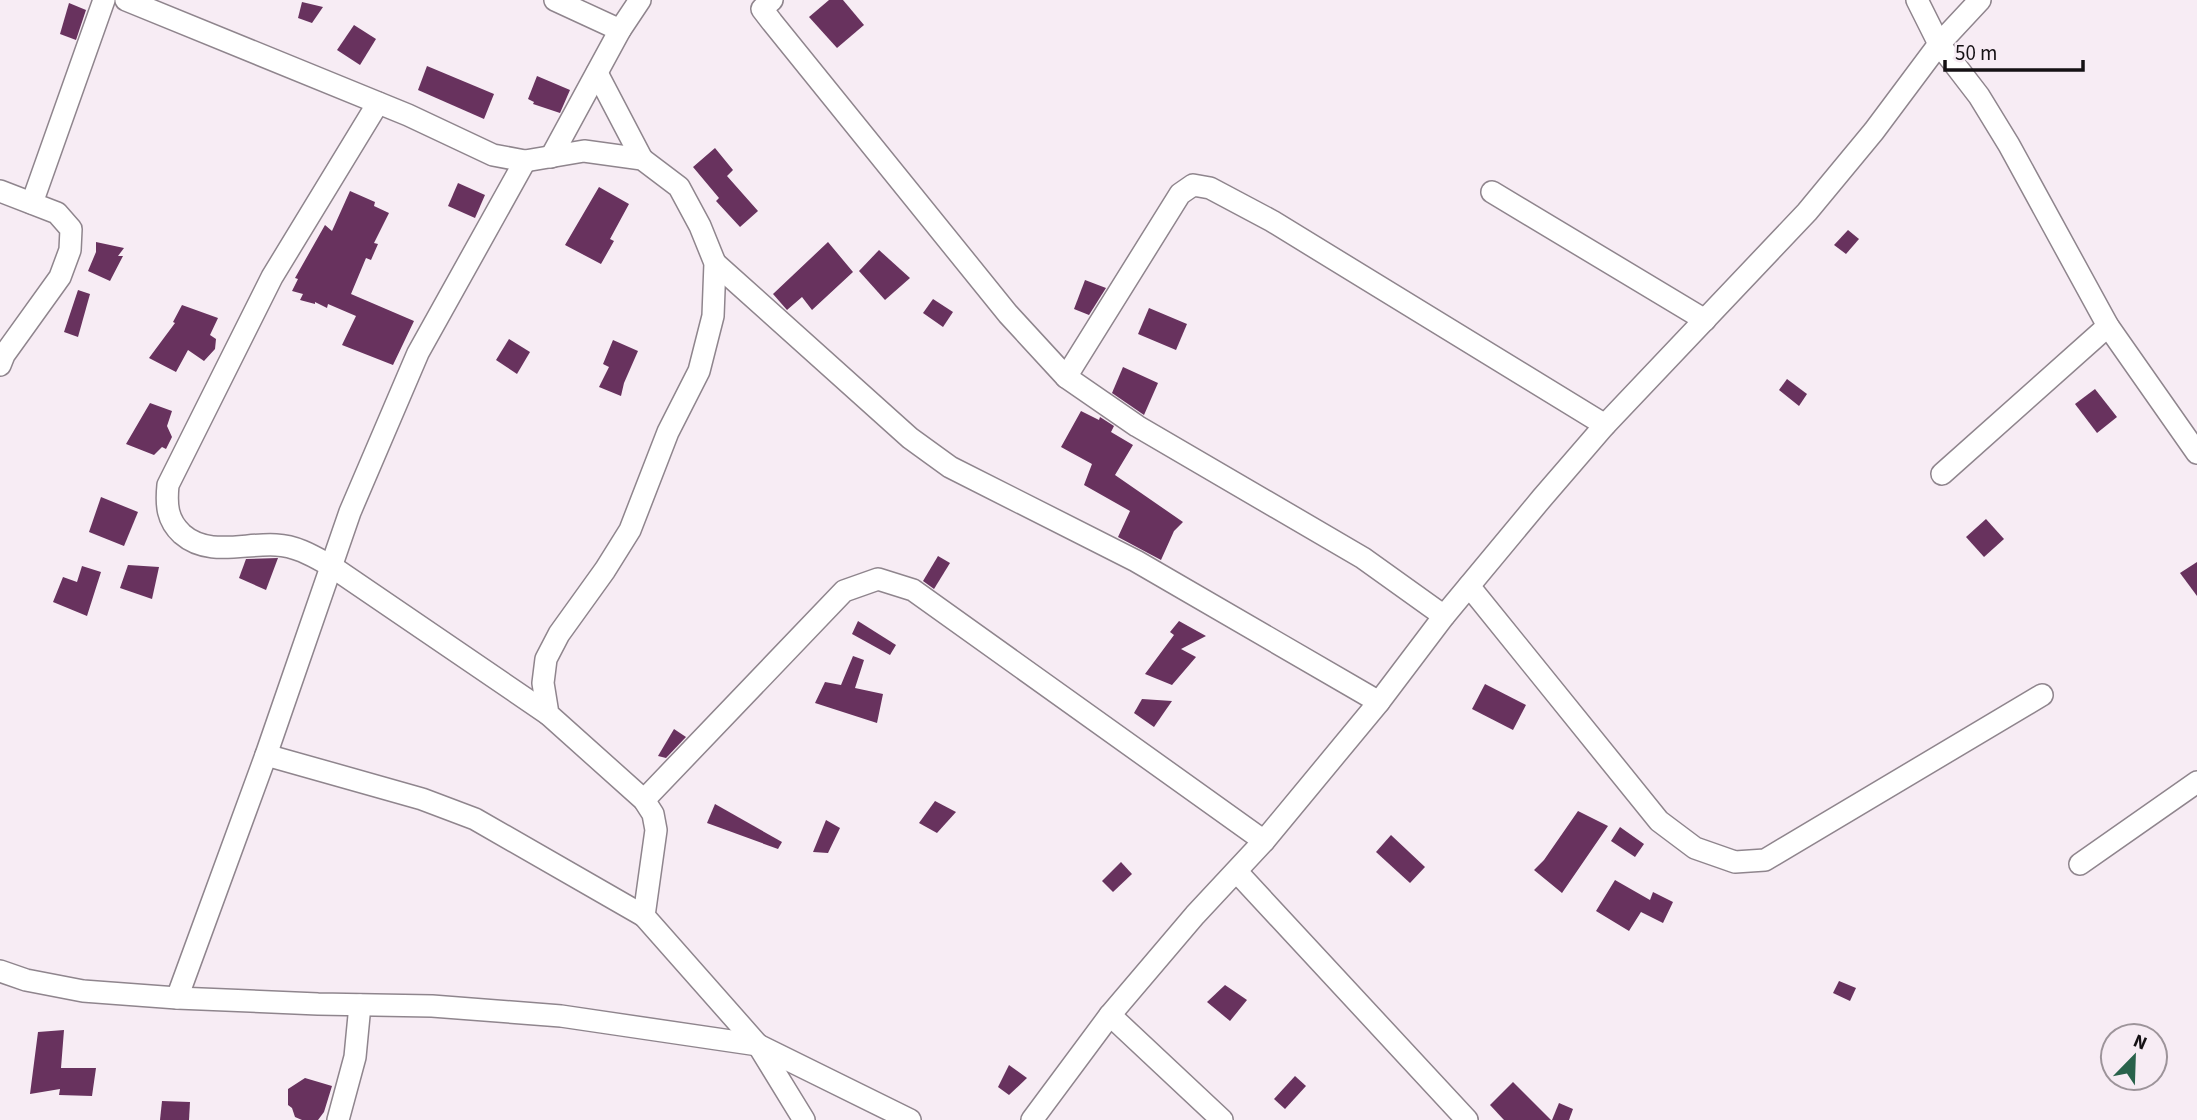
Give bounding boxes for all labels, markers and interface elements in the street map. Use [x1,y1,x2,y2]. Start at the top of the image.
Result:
scale bar [1945,28,2083,72]
text: 50 m [1955,38,1997,68]
north arrow [2099,1022,2169,1092]
text: N [2129,1028,2151,1058]

